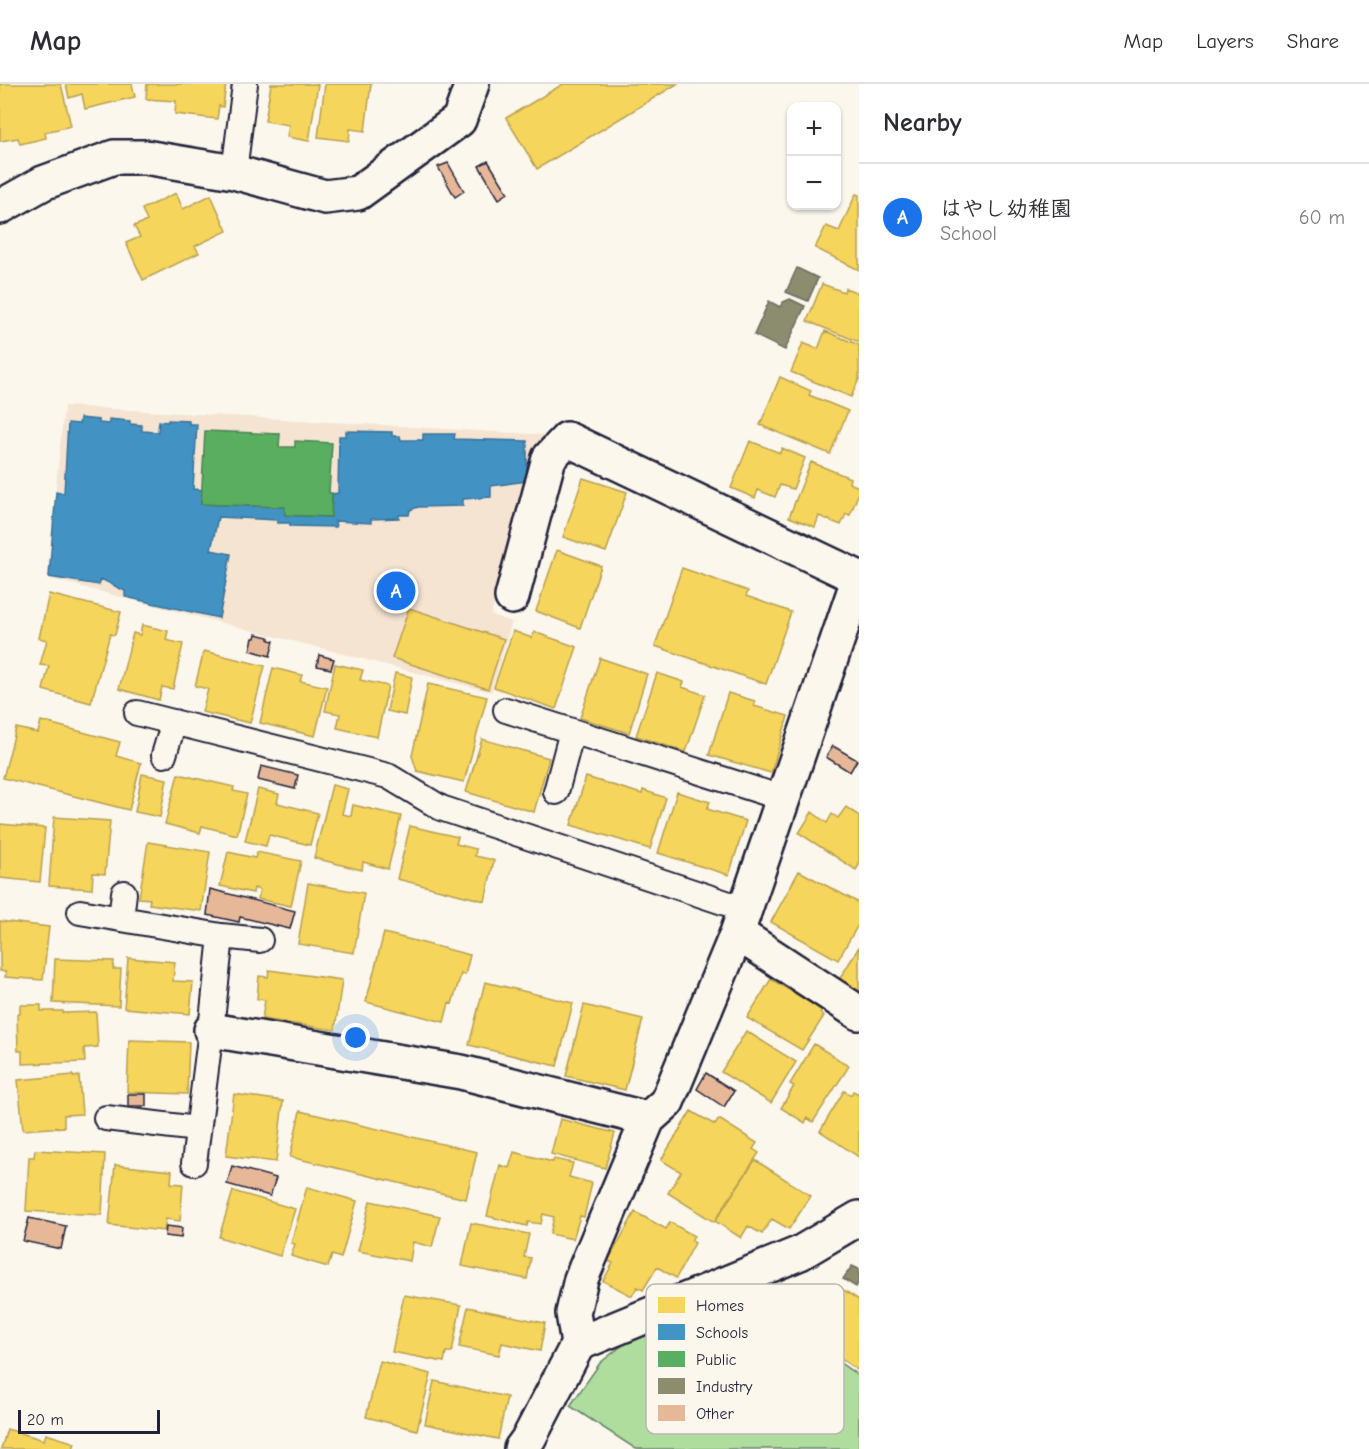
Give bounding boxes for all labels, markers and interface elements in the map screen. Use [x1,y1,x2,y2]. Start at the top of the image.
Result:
text: Map [30,25,81,57]
text: Map [1124,29,1163,53]
text: Layers [1196,29,1254,53]
text: Share [1287,29,1339,53]
map controls [787,102,841,210]
button: + [787,102,841,156]
text: Nearby [883,108,962,138]
button: − [787,156,841,210]
text: はやし幼稚園 [940,196,1072,222]
text: A [897,206,908,229]
text: 60 m [1299,206,1345,229]
text: School [940,222,997,245]
pin: A [376,568,416,614]
your location [341,1023,370,1052]
legend [646,1284,844,1434]
text: Homes [696,1297,744,1315]
text: Schools [696,1324,749,1342]
text: Public [696,1351,737,1369]
text: Industry [696,1378,753,1396]
text: Other [696,1405,734,1423]
scale bar [18,1407,160,1434]
text: 20 m [27,1411,64,1429]

